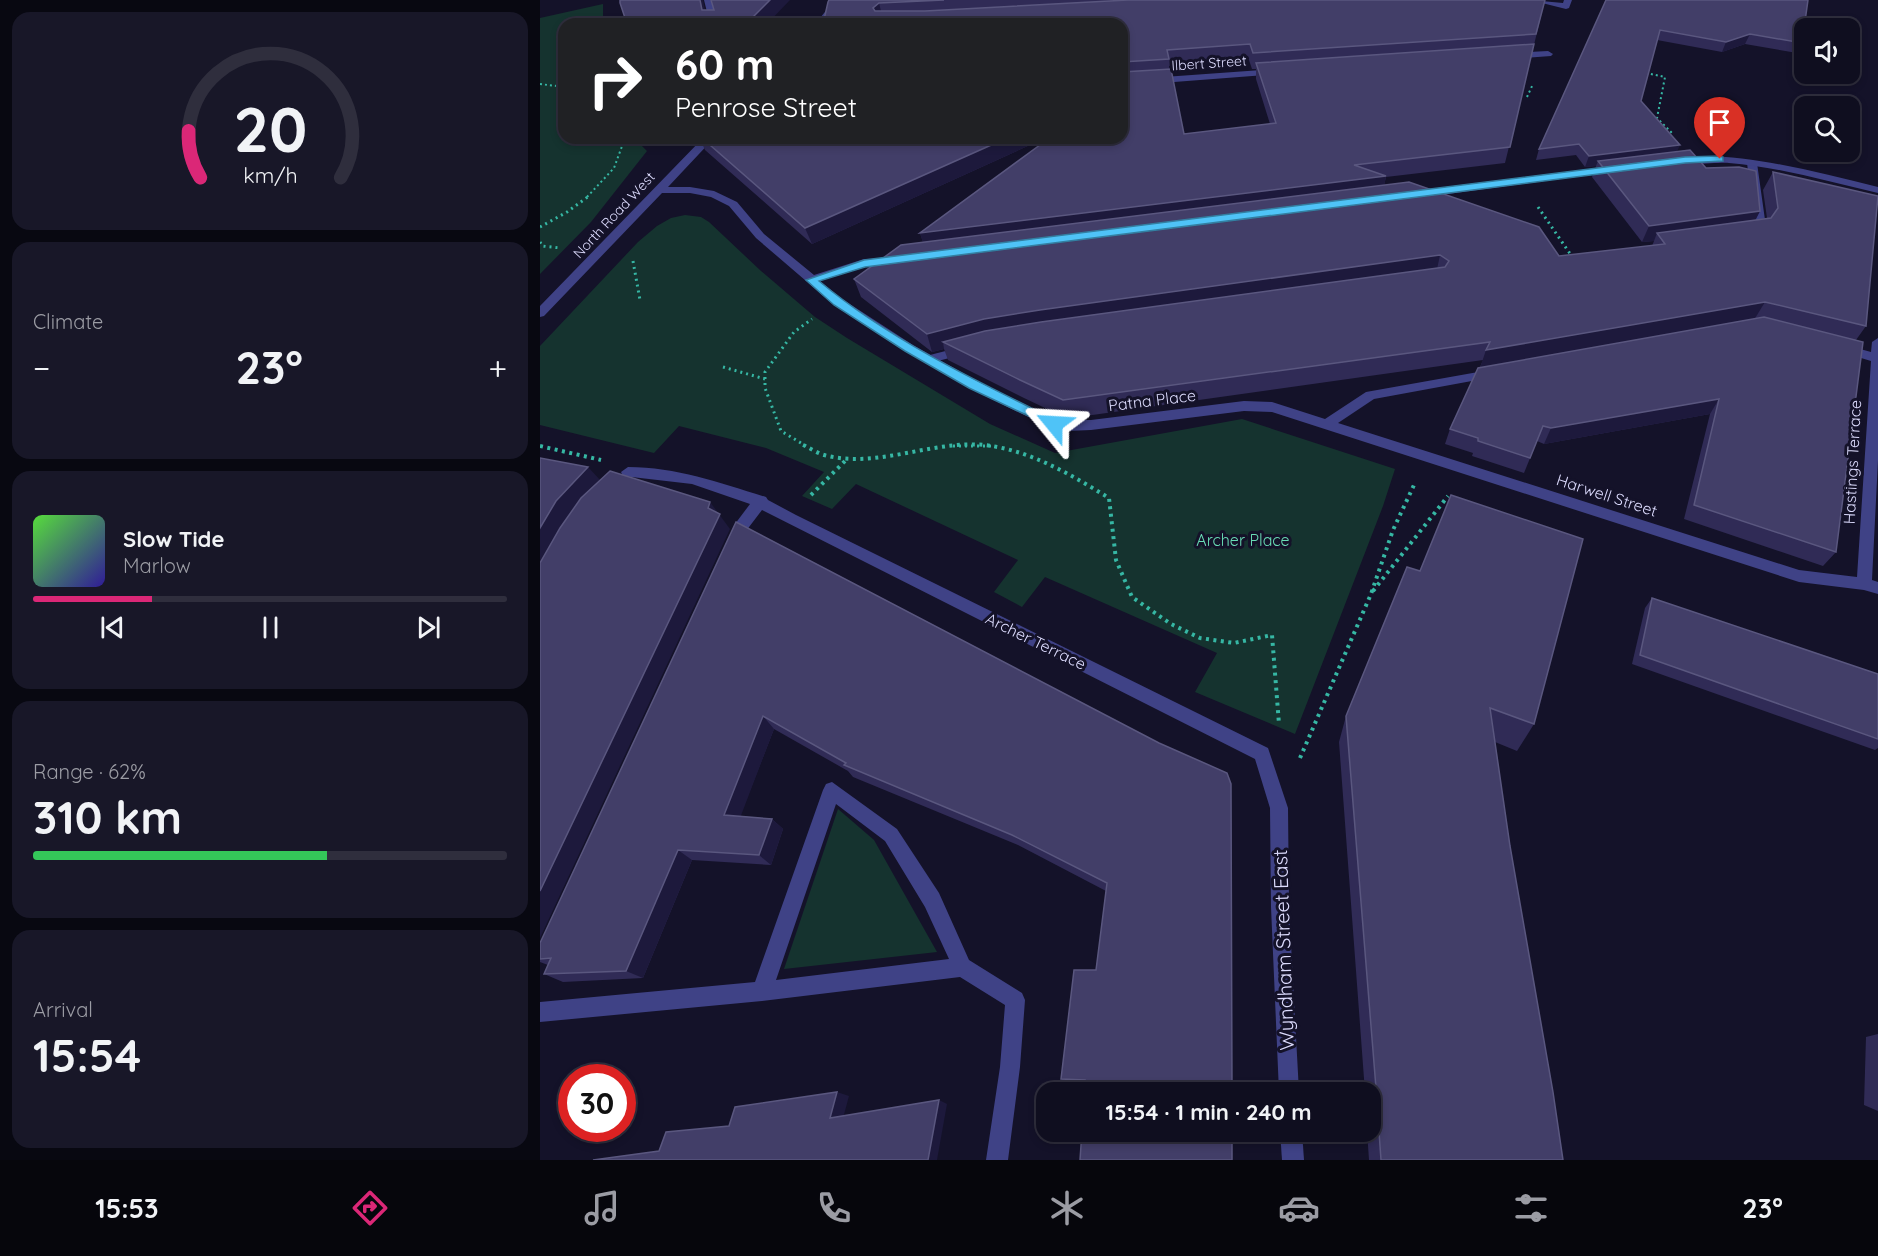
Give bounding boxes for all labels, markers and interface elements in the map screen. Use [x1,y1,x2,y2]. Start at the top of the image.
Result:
map controls [1794,18,1860,162]
button: sound [1794,18,1860,84]
text: 60 m [675,38,775,91]
icon: right [576,42,654,120]
street label: Ilbert Street [1171,51,1247,75]
text: 20 [233,90,307,168]
text: Penrose Street [675,90,857,124]
button: search [1794,96,1860,162]
pin [1694,97,1745,159]
icon: arrive [1703,106,1736,139]
text: km/h [243,162,297,188]
street label: North Road West [569,168,659,262]
text: Climate [33,309,103,334]
text: 23° [236,339,303,395]
text: − [33,347,50,388]
text: + [488,347,507,388]
street label: Patna Place [1107,385,1197,415]
position arrow [1022,392,1086,456]
street label: Hastings Terrace [1839,399,1865,525]
street label: Harwell Street [1554,469,1660,521]
text: Slow Tide [123,525,224,553]
park label: Archer Place [1196,530,1290,550]
text: Marlow [123,553,191,578]
street label: Archer Terrace [983,608,1089,674]
icon: previous [96,611,129,644]
icon: pause [254,611,287,644]
icon: next [412,611,445,644]
text: Range · 62% [33,759,146,784]
text: 310 km [33,789,182,845]
street label: Wyndham Street East [1267,849,1299,1051]
text: Arrival [33,997,93,1022]
text: 15:54 [33,1027,141,1083]
speed limit sign: 30 [558,1064,636,1142]
text: 15:54 · 1 min · 240 m [1106,1098,1311,1126]
icon: directions [349,1187,391,1229]
icon: music [581,1187,623,1229]
icon: phone [813,1187,855,1229]
icon: climate [1046,1187,1088,1229]
icon: car [1278,1187,1320,1229]
icon: filters [1510,1187,1552,1229]
text: 15:53 [95,1191,159,1225]
text: 23° [1742,1191,1783,1225]

